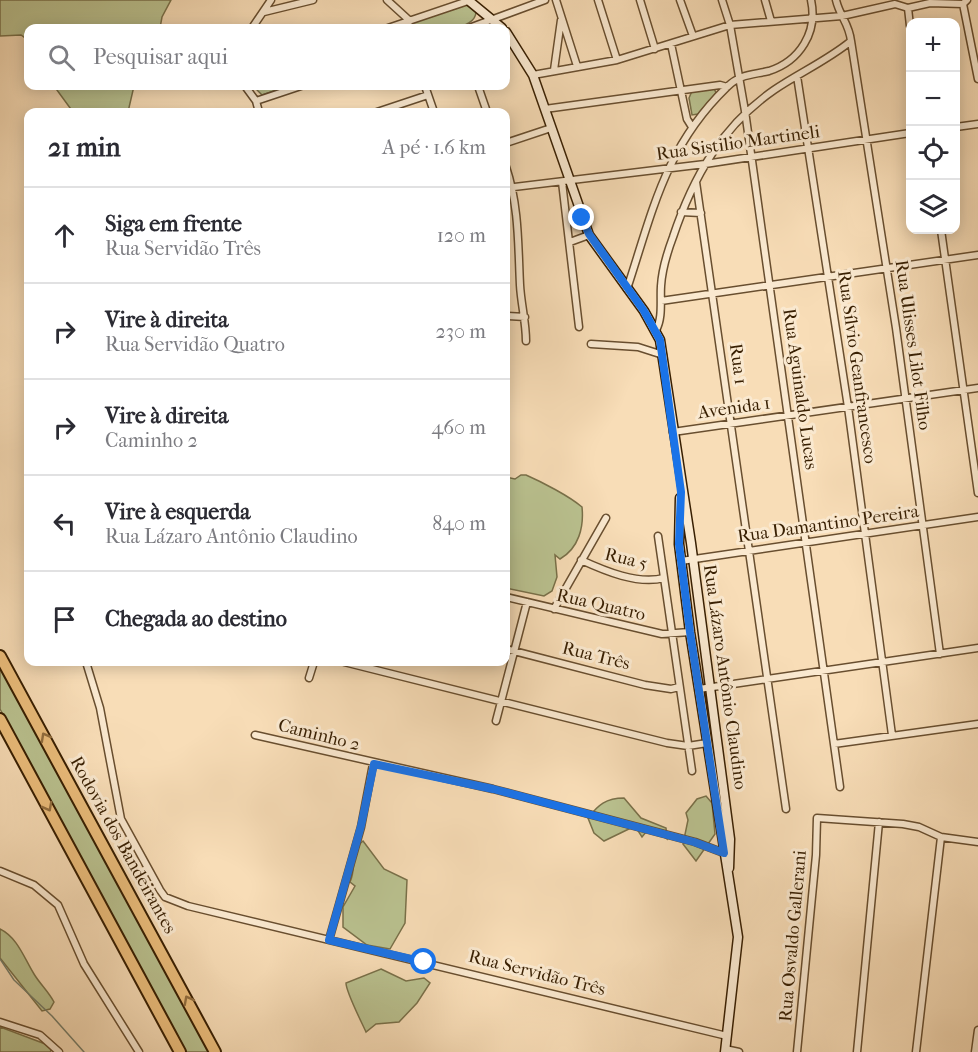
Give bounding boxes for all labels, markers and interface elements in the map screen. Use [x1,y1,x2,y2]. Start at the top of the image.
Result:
map controls [906,18,960,234]
button: + [906,18,960,72]
search box [24,24,510,90]
icon: search [45,41,78,74]
text: Pesquisar aqui [93,44,228,70]
button: − [906,72,960,126]
street label: Rua Sistilio Martineli [655,121,822,165]
button: locate [906,126,960,180]
text: 21 min [48,132,121,163]
text: A pé · 1.6 km [382,136,486,159]
button: layers [906,180,960,234]
route end [568,204,594,230]
text: Siga em frente [105,211,242,237]
icon: ahead [48,219,81,252]
text: 120 m [437,224,486,247]
text: Rua Servidão Três [105,237,261,260]
street label: Rua Ulisses Lilot Filho [891,259,935,431]
street label: Rua Sílvio Geanfrancesco [833,269,881,465]
text: Vire à direita [105,307,228,333]
street label: Rua Aguinaldo Lucas [778,307,822,471]
icon: right [48,315,81,348]
text: 230 m [436,320,486,343]
text: Rua Servidão Quatro [105,333,285,356]
street label: Rua 1 [725,342,751,386]
street label: Avenida 1 [695,393,772,424]
text: Vire à direita [105,403,228,429]
icon: right [48,411,81,444]
text: 460 m [431,416,486,439]
text: Caminho 2 [105,429,198,452]
text: Vire à esquerda [105,499,250,525]
street label: Rua Damantino Pereira [736,501,921,547]
icon: left [48,507,81,540]
text: 840 m [432,512,486,535]
text: Rua Lázaro Antônio Claudino [105,525,358,548]
street label: Rua 5 [603,544,650,574]
street label: Rua Lázaro Antônio Claudino [699,563,751,791]
street label: Rua Quatro [554,585,648,625]
icon: arrive [48,603,81,636]
text: Chegada ao destino [105,606,287,632]
street label: Rua Três [560,637,632,675]
street label: Caminho 2 [276,715,362,755]
one-way arrow [41,733,52,743]
street label: Rodovia dos Bandeirantes [66,753,181,938]
one-way arrow [41,801,52,812]
street label: Rua Osvaldo Gallerani [775,849,811,1023]
street label: Rua Servidão Três [466,946,608,1000]
route start [410,948,436,974]
one-way arrow [184,996,195,1007]

